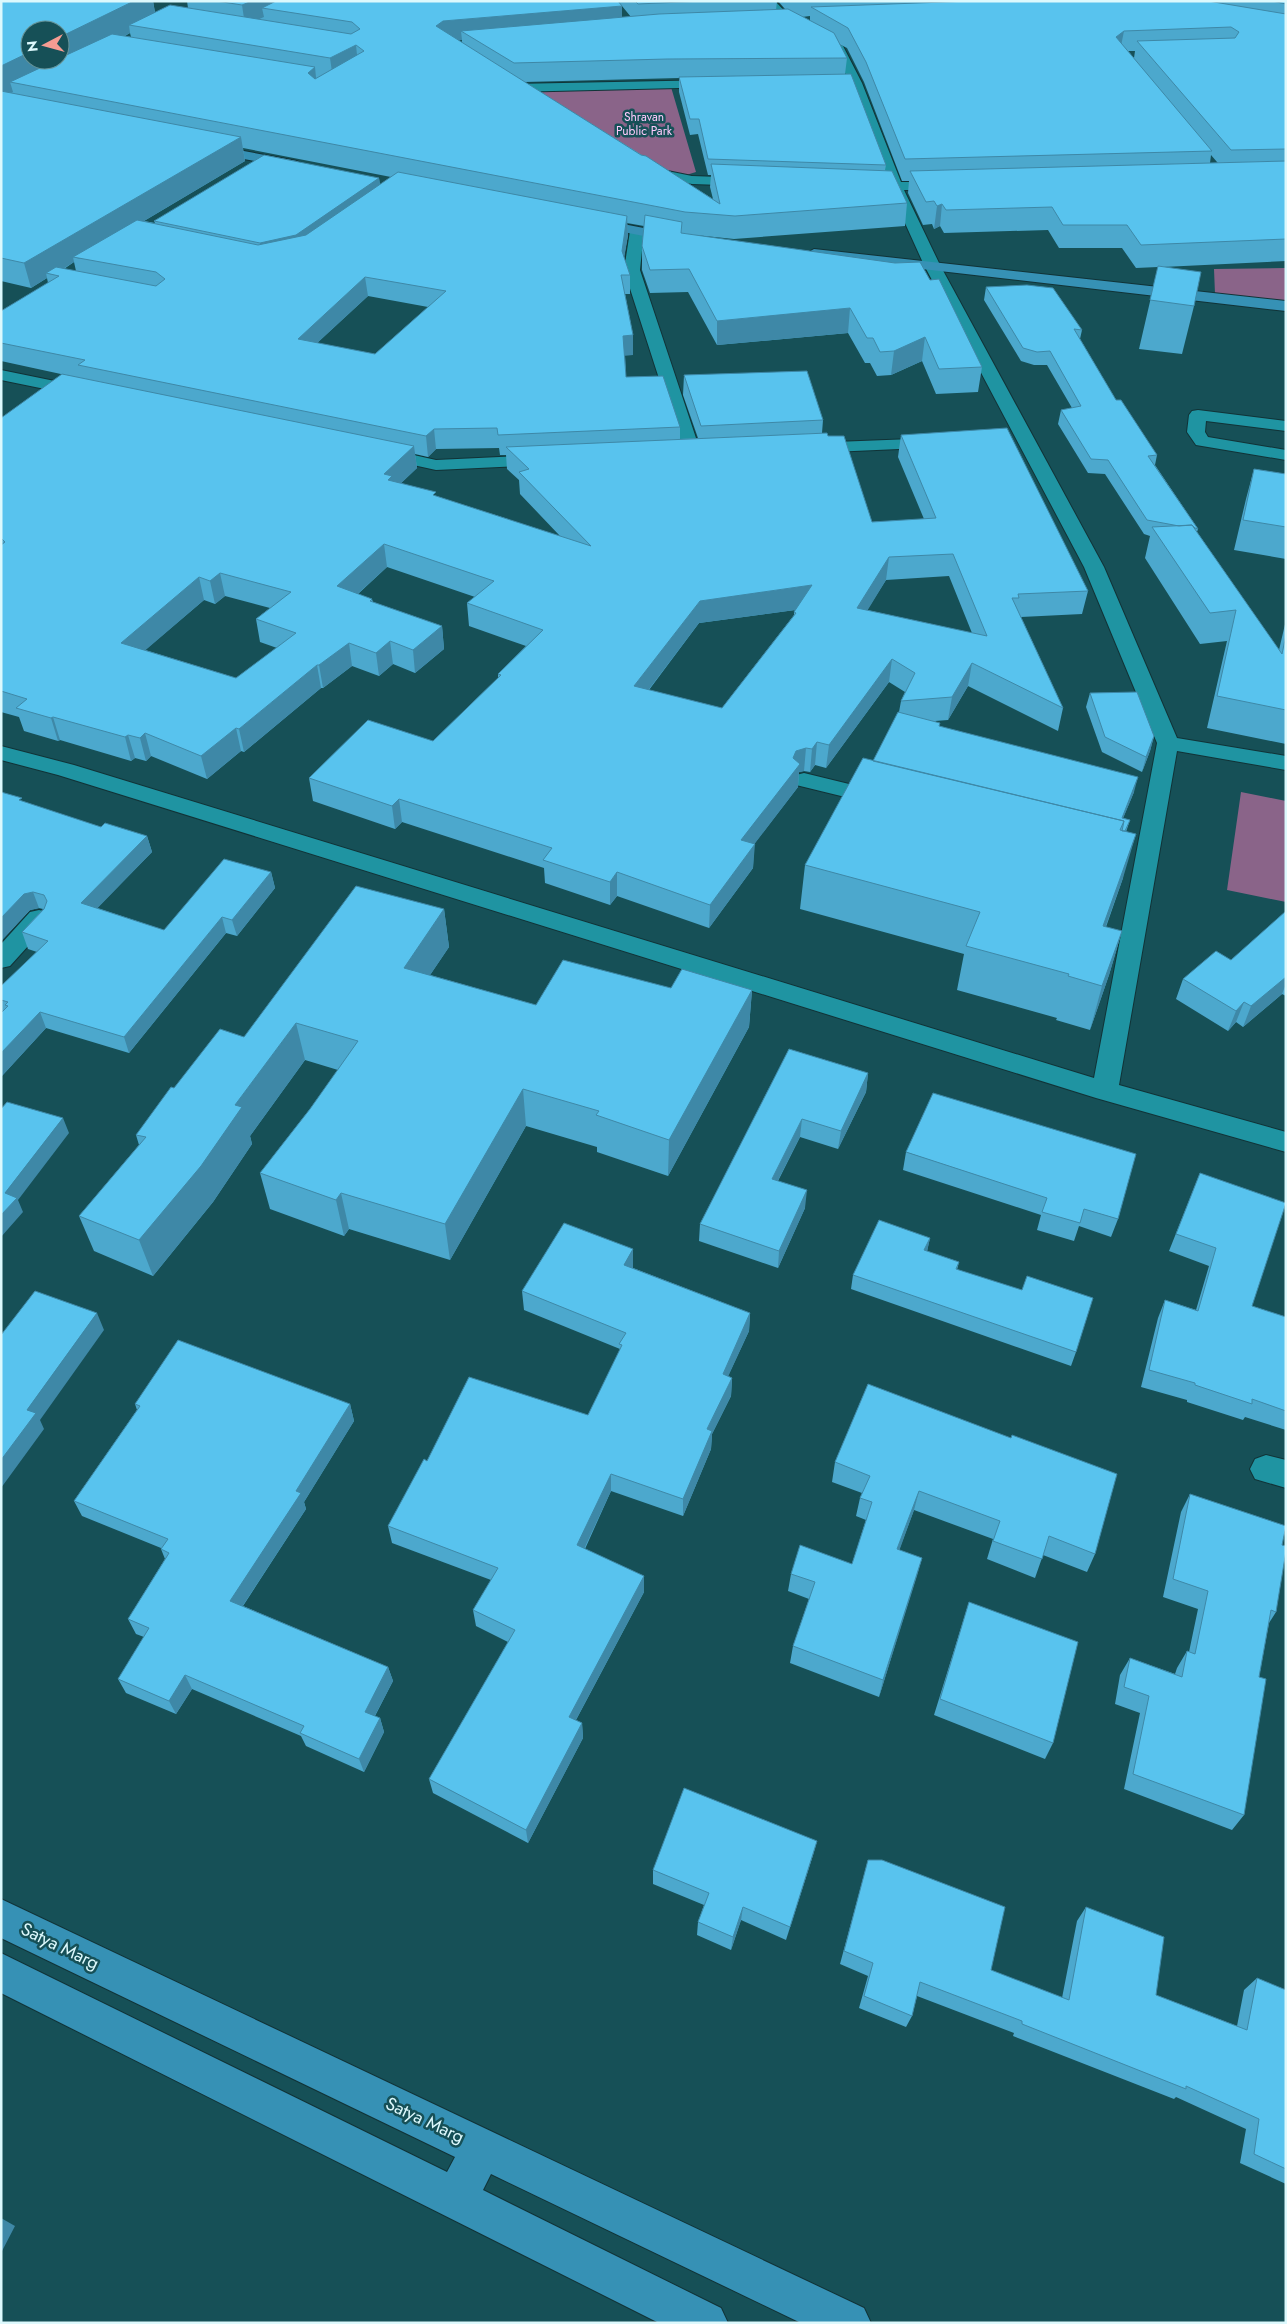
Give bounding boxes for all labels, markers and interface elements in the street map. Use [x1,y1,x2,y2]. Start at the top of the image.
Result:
north arrow [20,20,70,70]
text: N [22,40,43,53]
park label: Shravan Public Park [616,108,673,140]
street label: Satya Marg [16,1916,104,1976]
street label: Satya Marg [381,2090,469,2150]

